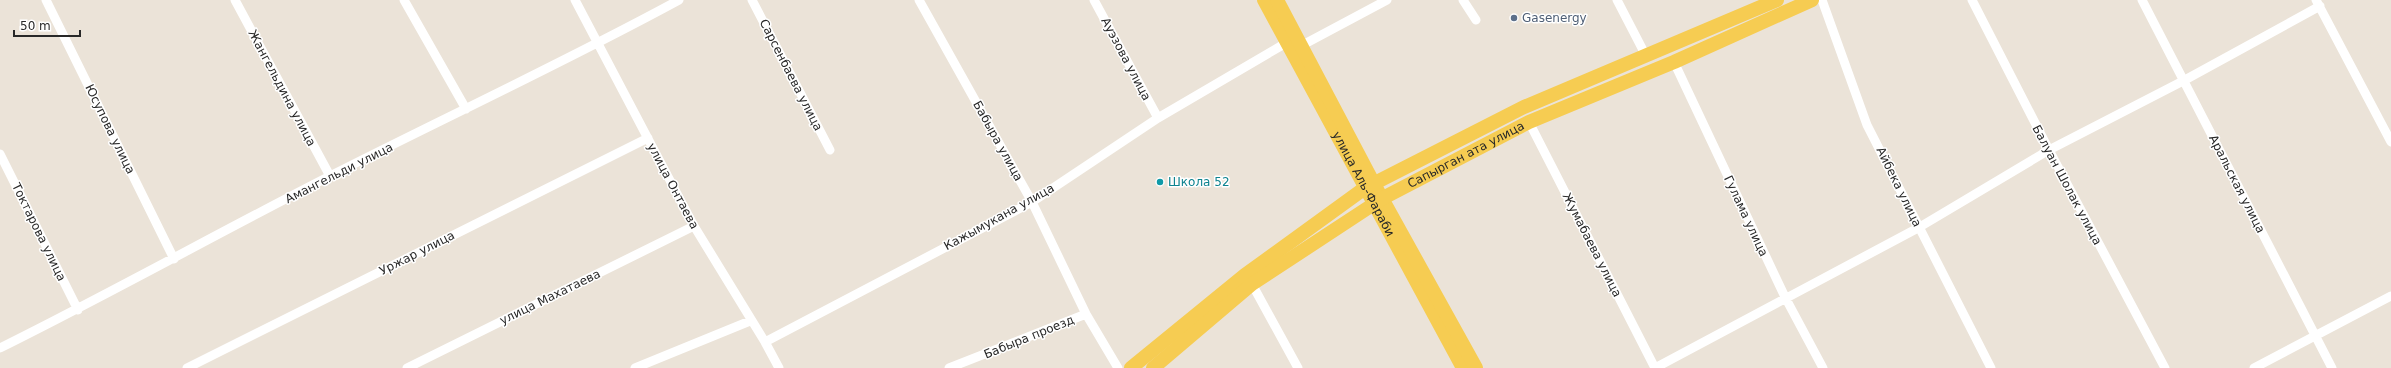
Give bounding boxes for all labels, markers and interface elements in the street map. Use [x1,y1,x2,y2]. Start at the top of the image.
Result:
place label: Gasenergy [1522,11,1587,25]
scale bar [14,12,80,38]
marker: Gasenergy [1509,13,1519,23]
street label: Ауэзова улица [1098,15,1154,103]
street label: Сарсенбаева улица [757,17,825,133]
text: 50 m [20,19,51,33]
street label: Жангельдина улица [245,27,319,149]
street label: Юсупова улица [82,82,138,176]
street label: Бабыра улица [970,99,1026,183]
street label: Сапырган ата улица [1405,119,1527,191]
street label: Балуан Шолак улица [2029,123,2105,247]
street label: улица Аль-Фараби [1329,129,1397,239]
street label: Аральская улица [2206,133,2268,235]
street label: Амангельди улица [283,140,395,206]
street label: улица Онтаева [644,141,702,231]
street label: Айбека улица [1874,145,1924,229]
street label: Гулама улица [1721,173,1771,259]
place label: Школа 52 [1168,175,1230,189]
marker: Школа 52 [1155,177,1165,187]
street label: Токтарова улица [9,180,69,283]
street label: Кажымукана улица [941,181,1057,253]
street label: Жумабаева улица [1560,191,1624,299]
street label: Уржар улица [377,228,457,278]
street label: улица Махатаева [497,267,603,327]
street label: Бабыра проезд [982,313,1076,361]

